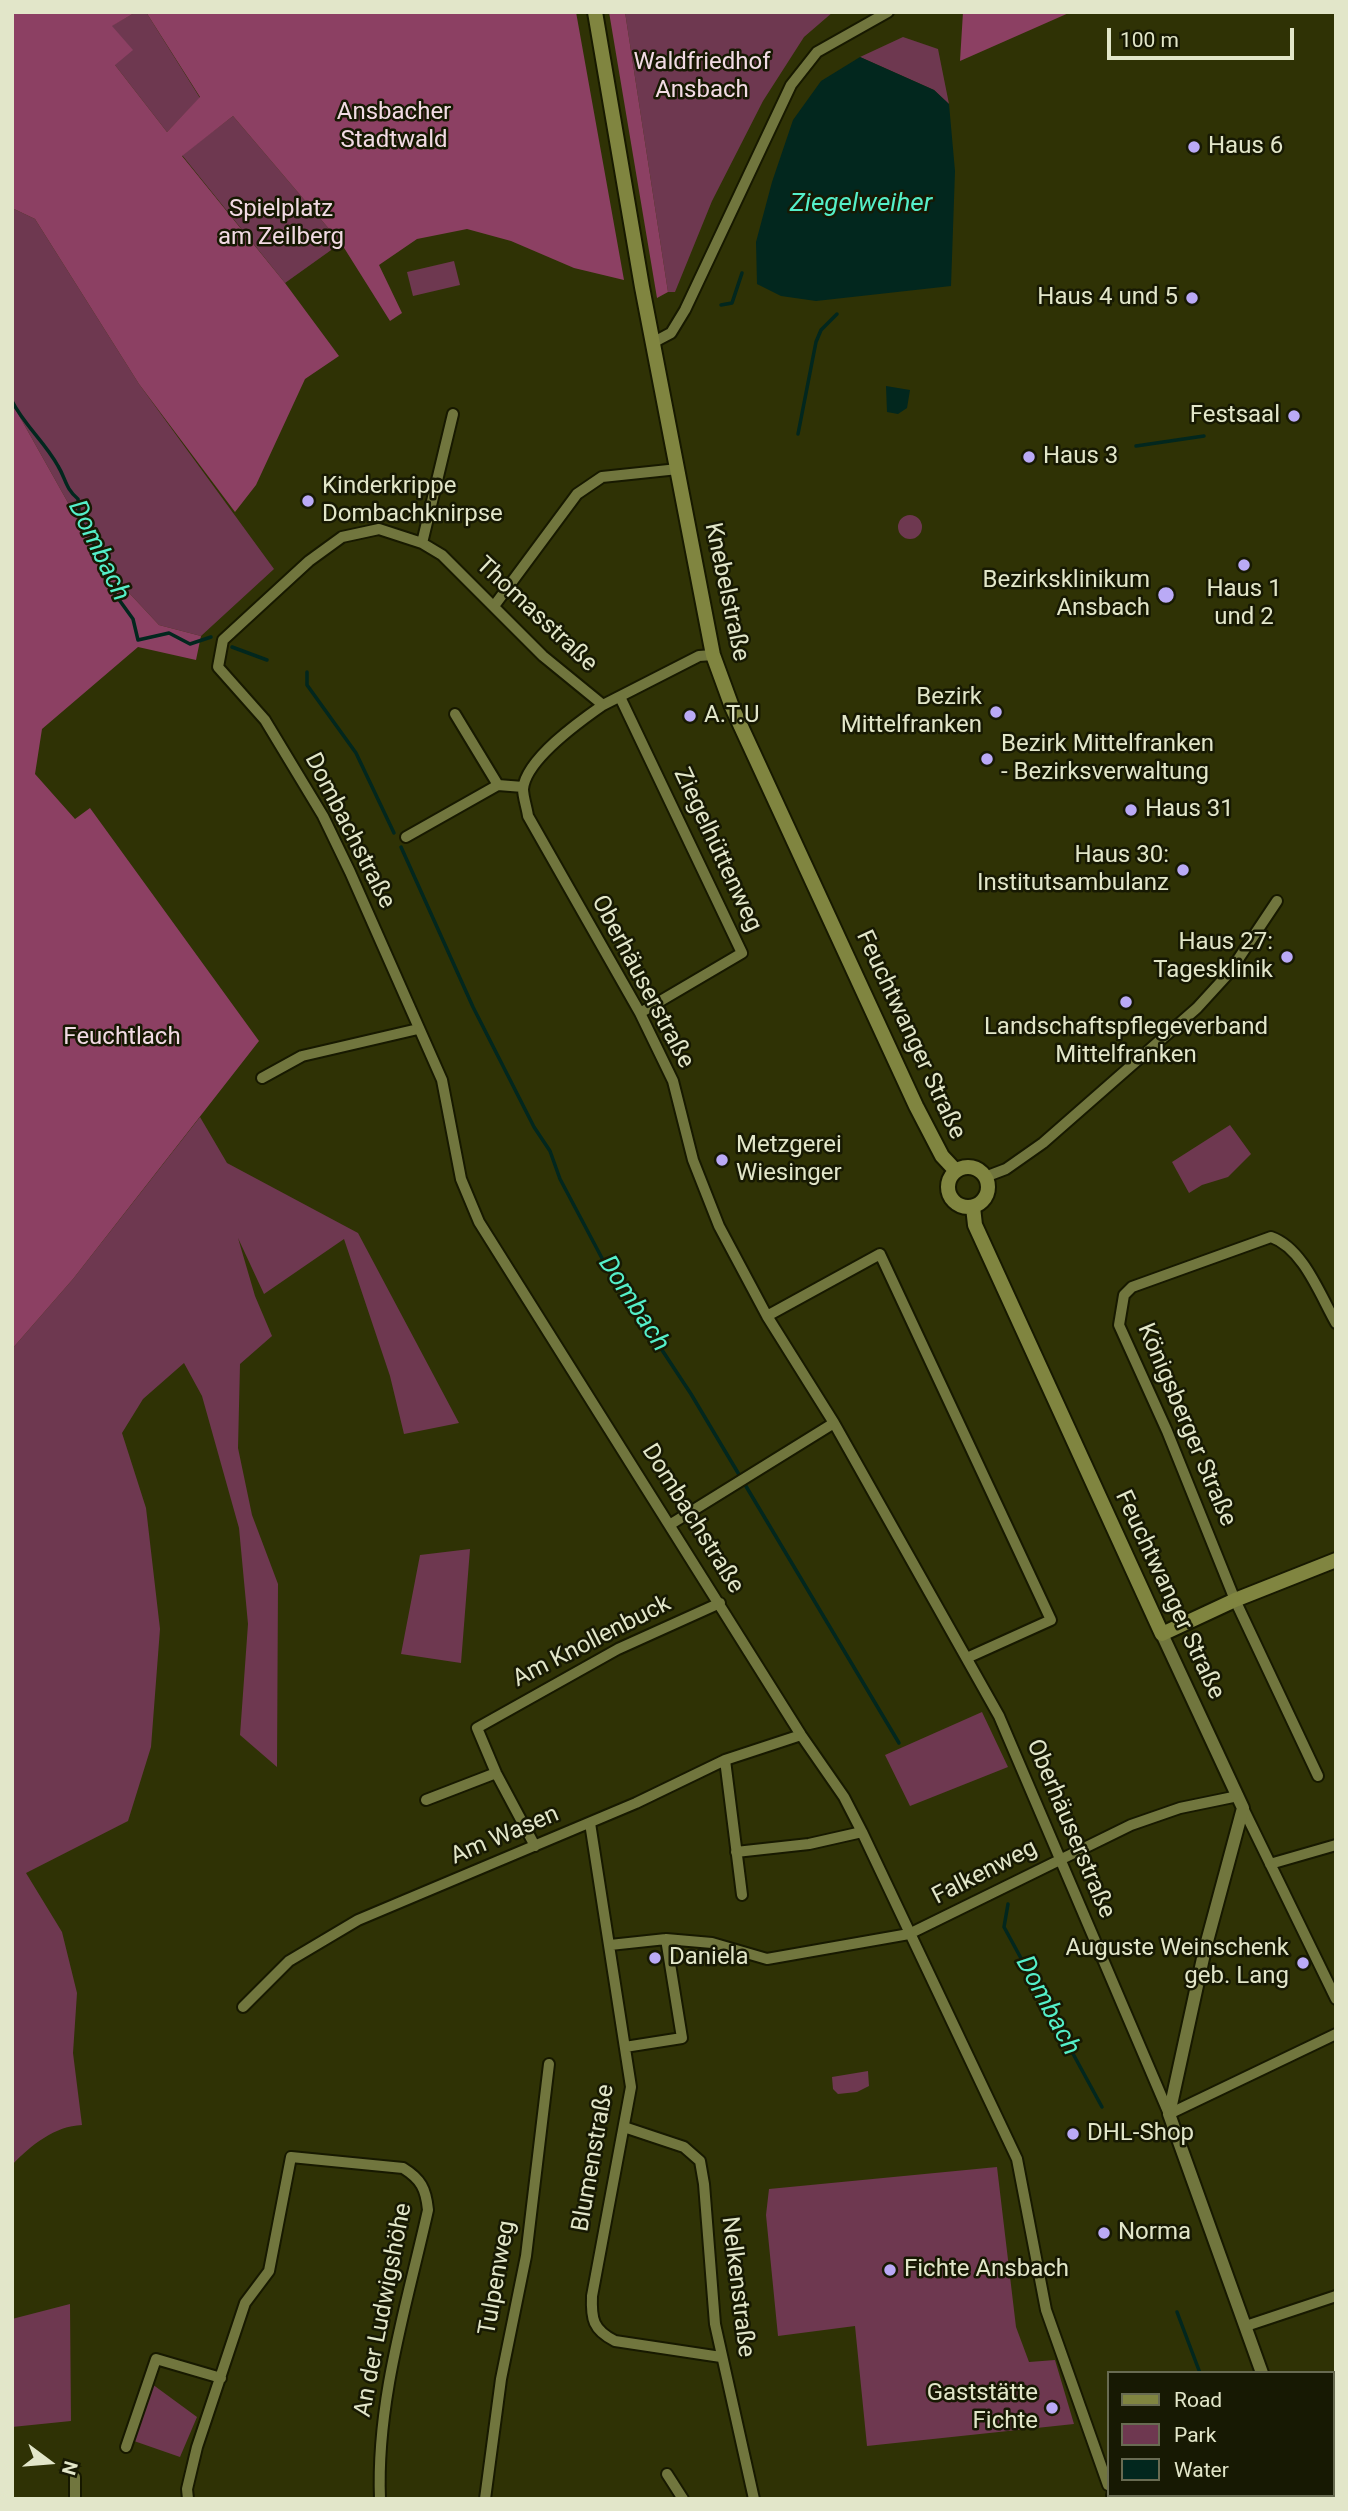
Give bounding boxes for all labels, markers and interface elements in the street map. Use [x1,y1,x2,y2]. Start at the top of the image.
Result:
scale bar [1110,14,1297,58]
text: 100 m [1120,28,1179,52]
park label: Waldfriedhof Ansbach [633,49,771,105]
park label: Ansbacher Stadtwald [337,99,451,155]
place label: Haus 6 [1208,133,1283,161]
marker: Haus 6 [1186,139,1202,155]
water label: Ziegelweiher [790,188,932,220]
park label: Spielplatz am Zeilberg [218,196,344,252]
place label: Haus 4 und 5 [1037,284,1178,312]
marker: Haus 4 und 5 [1184,290,1200,306]
place label: Festsaal [1190,402,1280,430]
marker: Festsaal [1286,408,1302,424]
place label: Haus 3 [1043,443,1118,471]
marker: Haus 3 [1021,449,1037,465]
place label: Kinderkrippe Dombachknirpse [322,473,503,529]
marker: Kinderkrippe Dombachknirpse [300,493,316,509]
water label: Dombach [60,496,136,606]
street label: Knebelstraße [697,520,755,664]
street label: Thomasstraße [469,551,603,679]
marker: Haus 1 und 2 [1236,557,1252,573]
place label: Bezirksklinikum Ansbach [983,567,1150,623]
place label: Haus 1 und 2 [1206,576,1282,632]
marker: Bezirksklinikum Ansbach [1156,585,1176,605]
place label: Bezirk Mittelfranken [841,684,982,740]
place label: A.T.U [704,702,760,730]
marker: Bezirk Mittelfranken [988,704,1004,720]
marker: A.T.U [682,708,698,724]
place label: Bezirk Mittelfranken - Bezirksverwaltung [1001,731,1214,787]
street label: Dombachstraße [297,748,401,914]
marker: Bezirk Mittelfranken - Bezirksverwaltung [979,751,995,767]
street label: Ziegelhüttenweg [666,764,768,936]
place label: Haus 31 [1145,796,1234,824]
marker: Haus 31 [1123,802,1139,818]
place label: Haus 30: Institutsambulanz [977,842,1169,898]
marker: Haus 30: Institutsambulanz [1175,862,1191,878]
street label: Oberhäuserstraße [584,891,700,1073]
street label: Feuchtwanger Straße [849,926,971,1144]
place label: Haus 27: Tagesklinik [1153,929,1273,985]
marker: Haus 27: Tagesklinik [1279,949,1295,965]
marker: Landschaftspflegeverband Mittelfranken [1118,994,1134,1010]
place label: Landschaftspflegeverband Mittelfranken [984,1014,1268,1070]
park label: Feuchtlach [63,1024,181,1052]
place label: Metzgerei Wiesinger [736,1132,842,1188]
marker: Metzgerei Wiesinger [714,1152,730,1168]
water label: Dombach [590,1250,676,1358]
street label: Königsberger Straße [1130,1319,1242,1531]
street label: Dombachstraße [635,1439,749,1599]
street label: Feuchtwanger Straße [1108,1486,1230,1704]
street label: Am Knollenbuck [508,1590,676,1694]
street label: Oberhäuserstraße [1019,1735,1121,1923]
street label: Am Wasen [446,1800,564,1872]
street label: Falkenweg [928,1834,1042,1912]
place label: Auguste Weinschenk geb. Lang [1066,1935,1289,1991]
place label: Daniela [669,1944,749,1972]
marker: Daniela [647,1950,663,1966]
water label: Dombach [1008,1951,1086,2061]
marker: Auguste Weinschenk geb. Lang [1295,1955,1311,1971]
street label: Blumenstraße [567,2082,621,2234]
place label: DHL-Shop [1087,2120,1194,2148]
marker: DHL-Shop [1065,2126,1081,2142]
street label: An der Ludwigshöhe [349,2201,419,2419]
street label: Nelkenstraße [714,2215,760,2359]
street label: Tulpenweg [474,2218,522,2338]
place label: Norma [1118,2219,1191,2247]
marker: Norma [1096,2225,1112,2241]
place label: Fichte Ansbach [904,2256,1069,2284]
marker: Fichte Ansbach [882,2262,898,2278]
legend [1106,2371,1334,2497]
place label: Gaststätte Fichte [927,2380,1038,2436]
text: Road [1174,2388,1222,2412]
marker: Gaststätte Fichte [1044,2400,1060,2416]
text: Park [1174,2423,1216,2447]
north arrow [14,2427,84,2497]
text: N [57,2458,83,2478]
text: Water [1174,2458,1229,2482]

